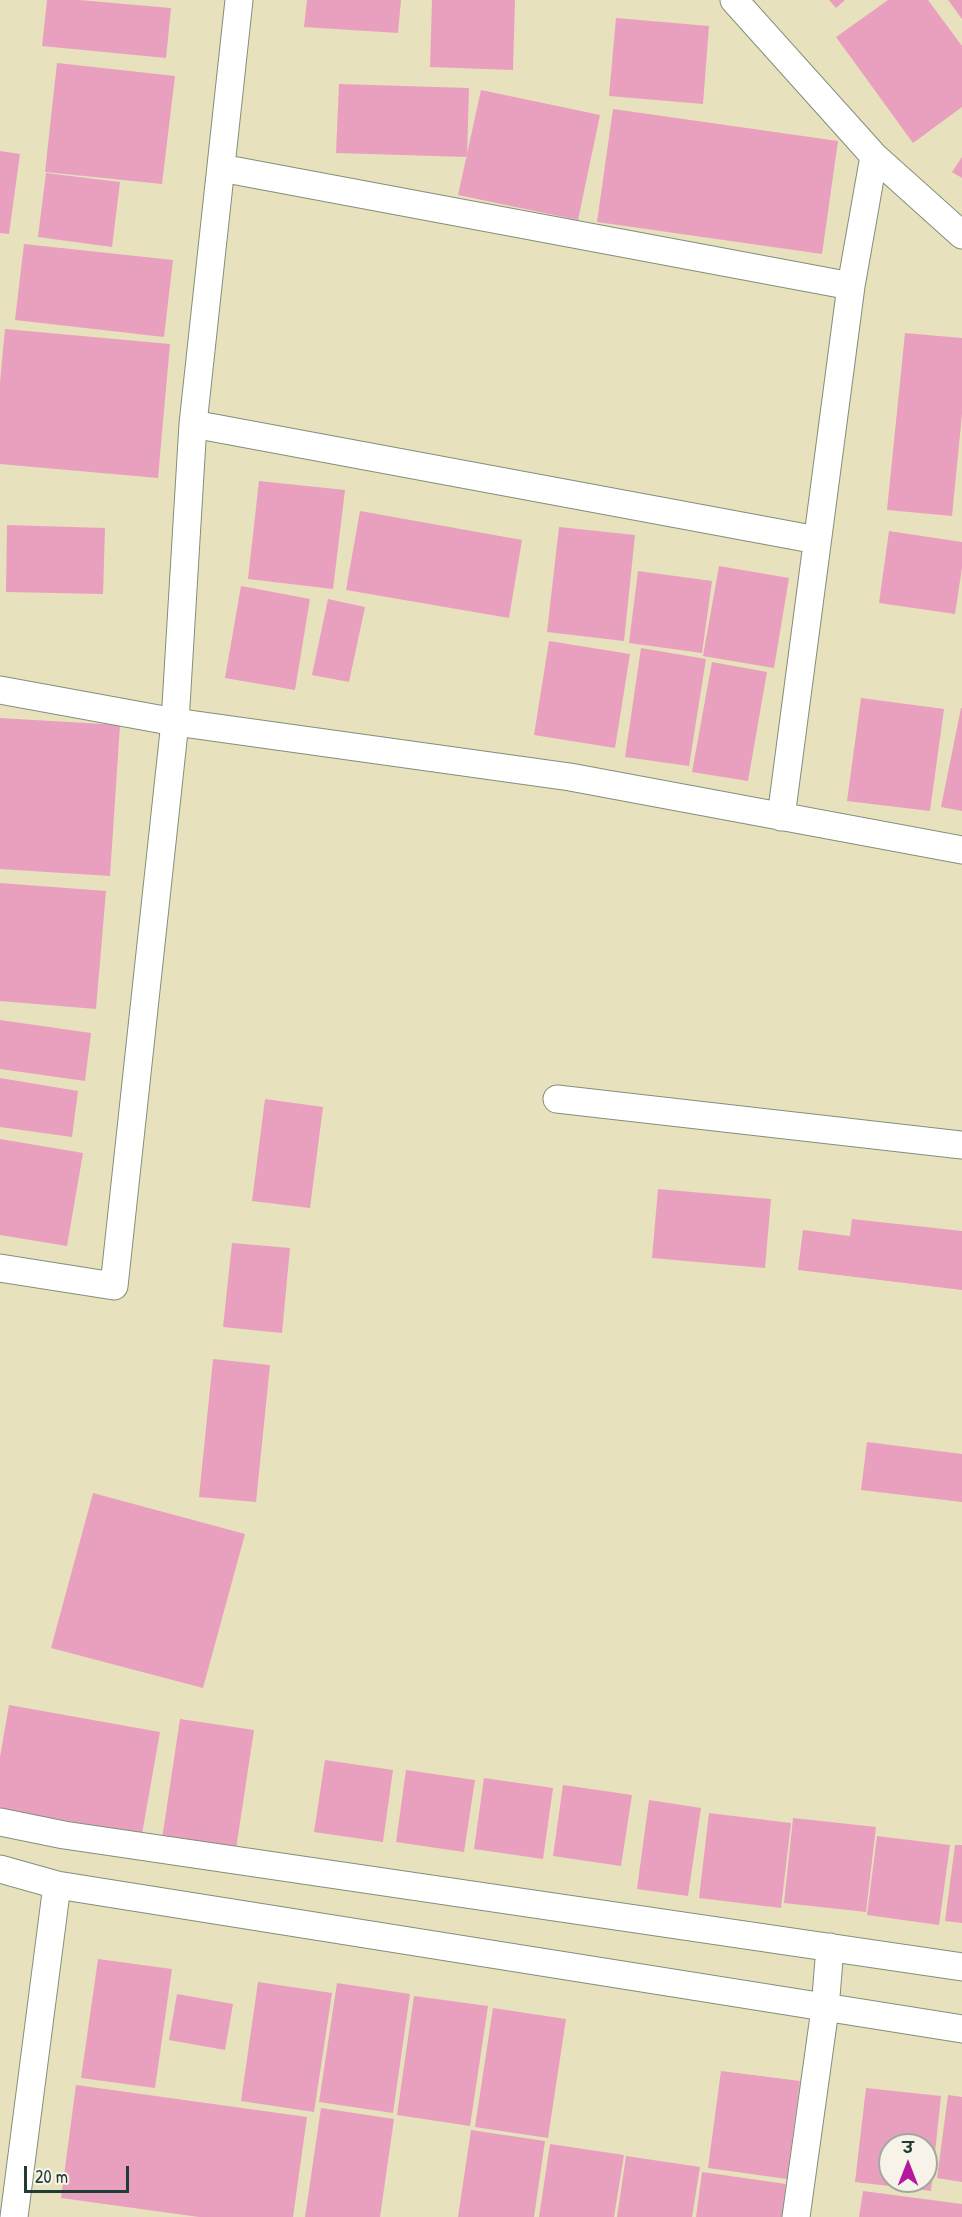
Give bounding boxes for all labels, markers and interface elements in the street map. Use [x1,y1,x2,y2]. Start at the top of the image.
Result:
north arrow [878,2133,938,2193]
text: उ [903,2136,913,2158]
scale bar [27,2154,132,2192]
text: 20 m [35,2164,68,2189]

